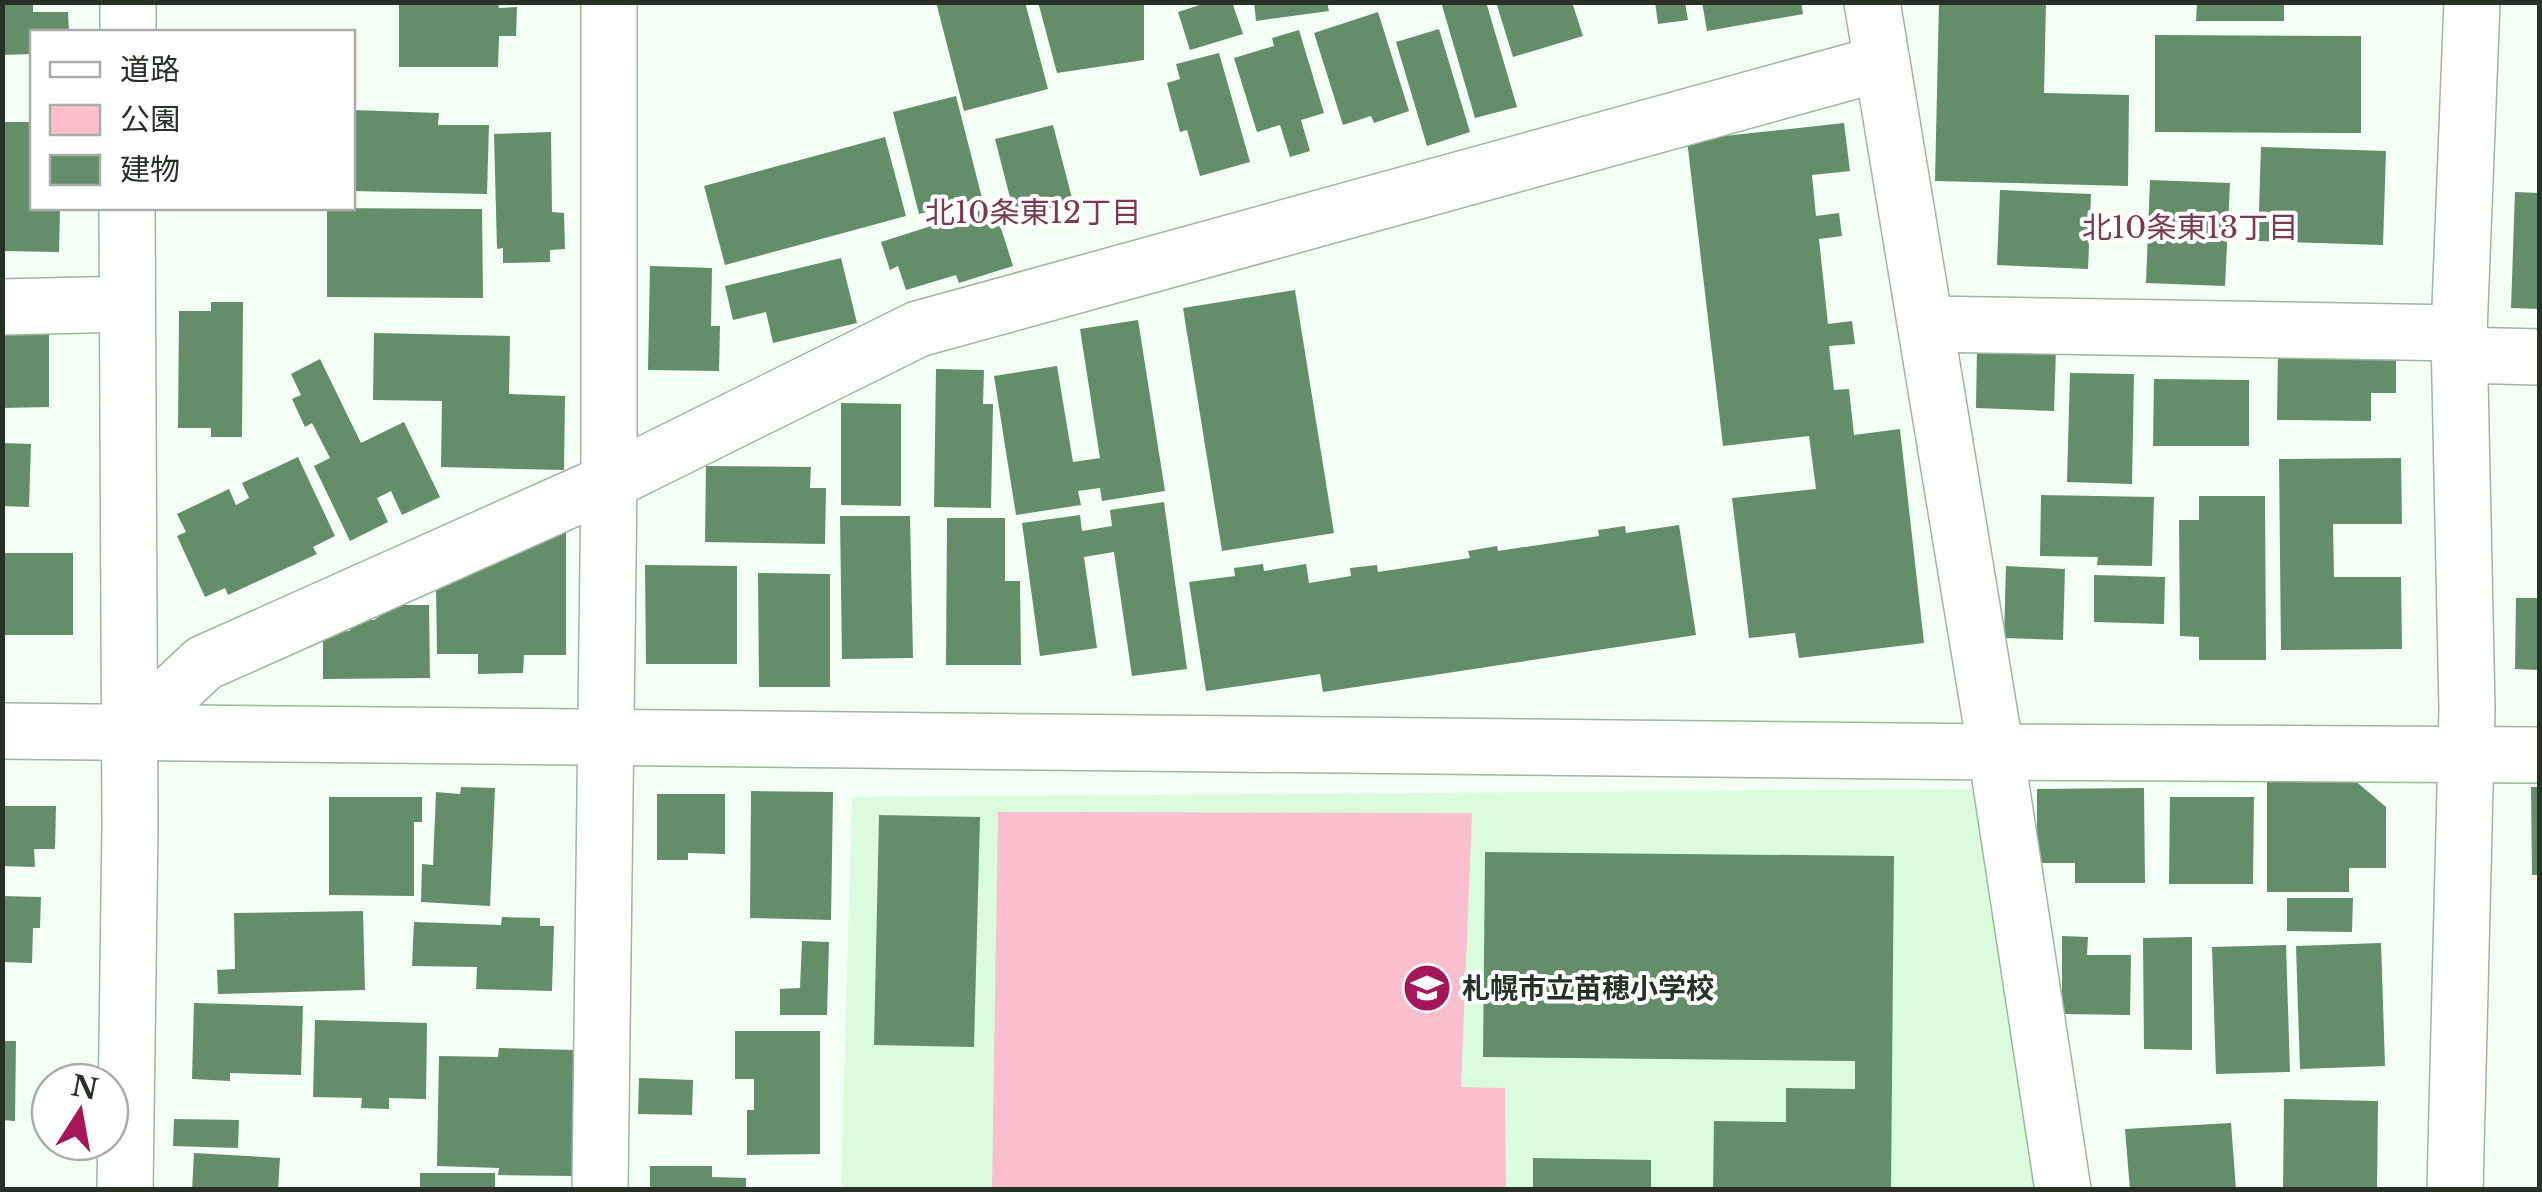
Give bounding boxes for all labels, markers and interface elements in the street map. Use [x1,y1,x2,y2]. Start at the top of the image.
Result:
legend [30,30,355,210]
text: 道路 [120,51,180,88]
text: 公園 [120,101,180,138]
text: 建物 [120,151,180,188]
district label: 北10条東12丁目 [925,194,1141,231]
district label: 北10条東13丁目 [2082,209,2298,246]
school or university icon: 札幌市立苗穂小学校 [1401,962,1453,1014]
place label: 札幌市立苗穂小学校 [1462,971,1714,1006]
north arrow [30,1062,130,1162]
text: N [68,1068,101,1108]

